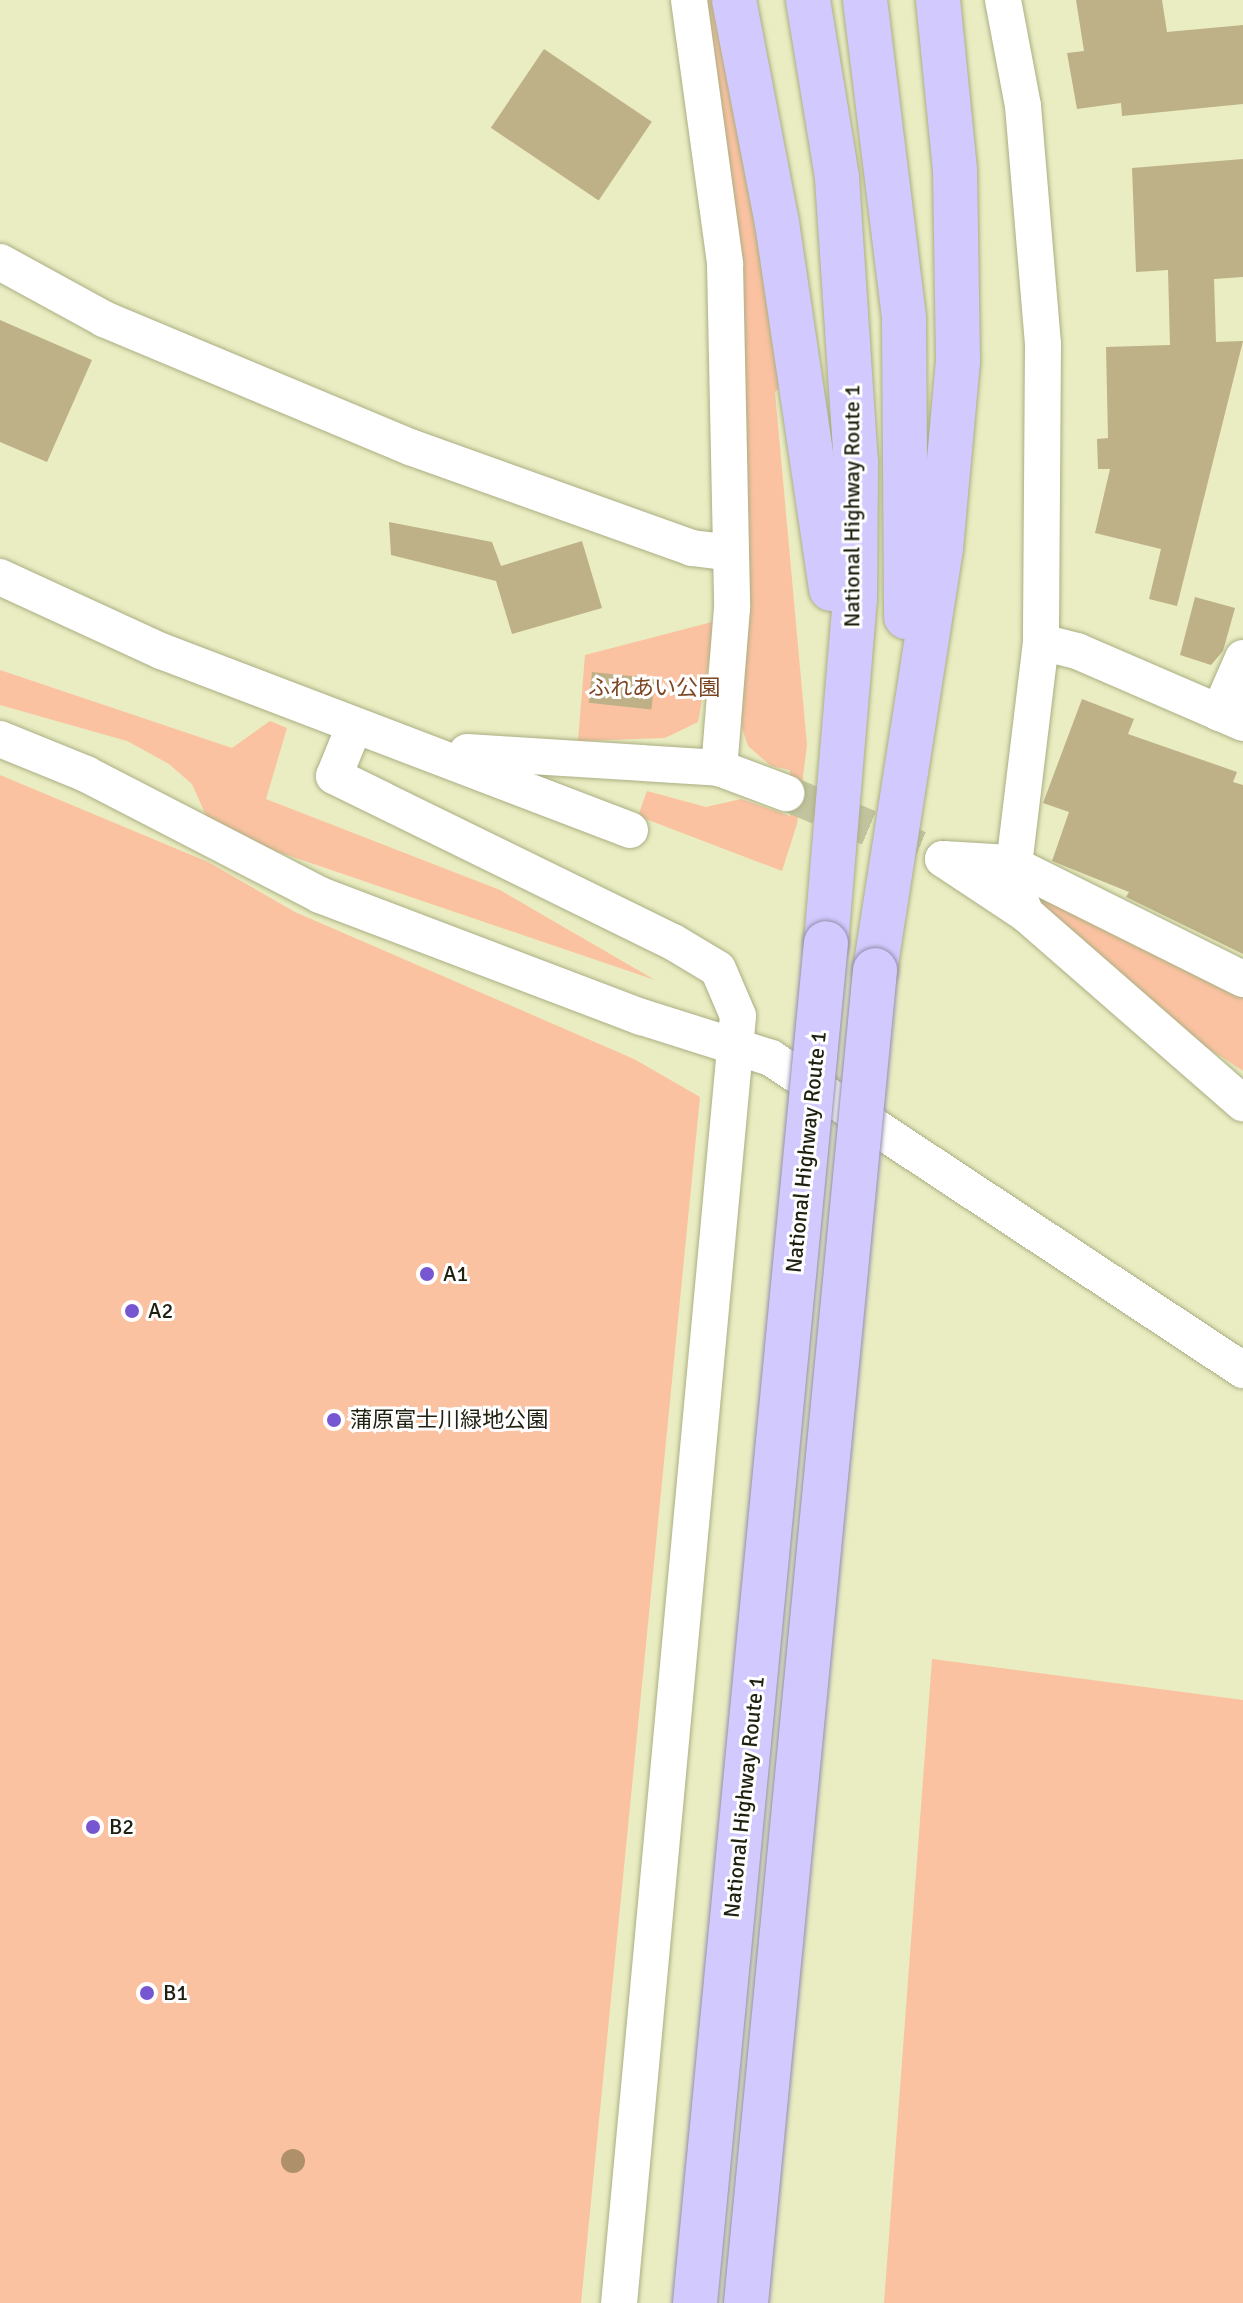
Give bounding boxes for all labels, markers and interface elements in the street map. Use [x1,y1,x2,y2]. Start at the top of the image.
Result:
street label: National Highway Route 1 [839,385,865,627]
park label: ふれあい公園 [588,675,720,701]
street label: National Highway Route 1 [780,1030,832,1274]
place label: A1 [443,1261,468,1287]
marker: A1 [418,1265,436,1283]
place label: A2 [148,1298,173,1324]
marker: A2 [123,1302,141,1320]
place label: 蒲原富士川緑地公園 [350,1407,548,1433]
marker: 蒲原富士川緑地公園 [325,1411,343,1429]
street label: National Highway Route 1 [718,1675,770,1919]
place label: B2 [109,1814,134,1840]
marker: B2 [84,1818,102,1836]
place label: B1 [163,1980,188,2006]
marker: B1 [138,1984,156,2002]

